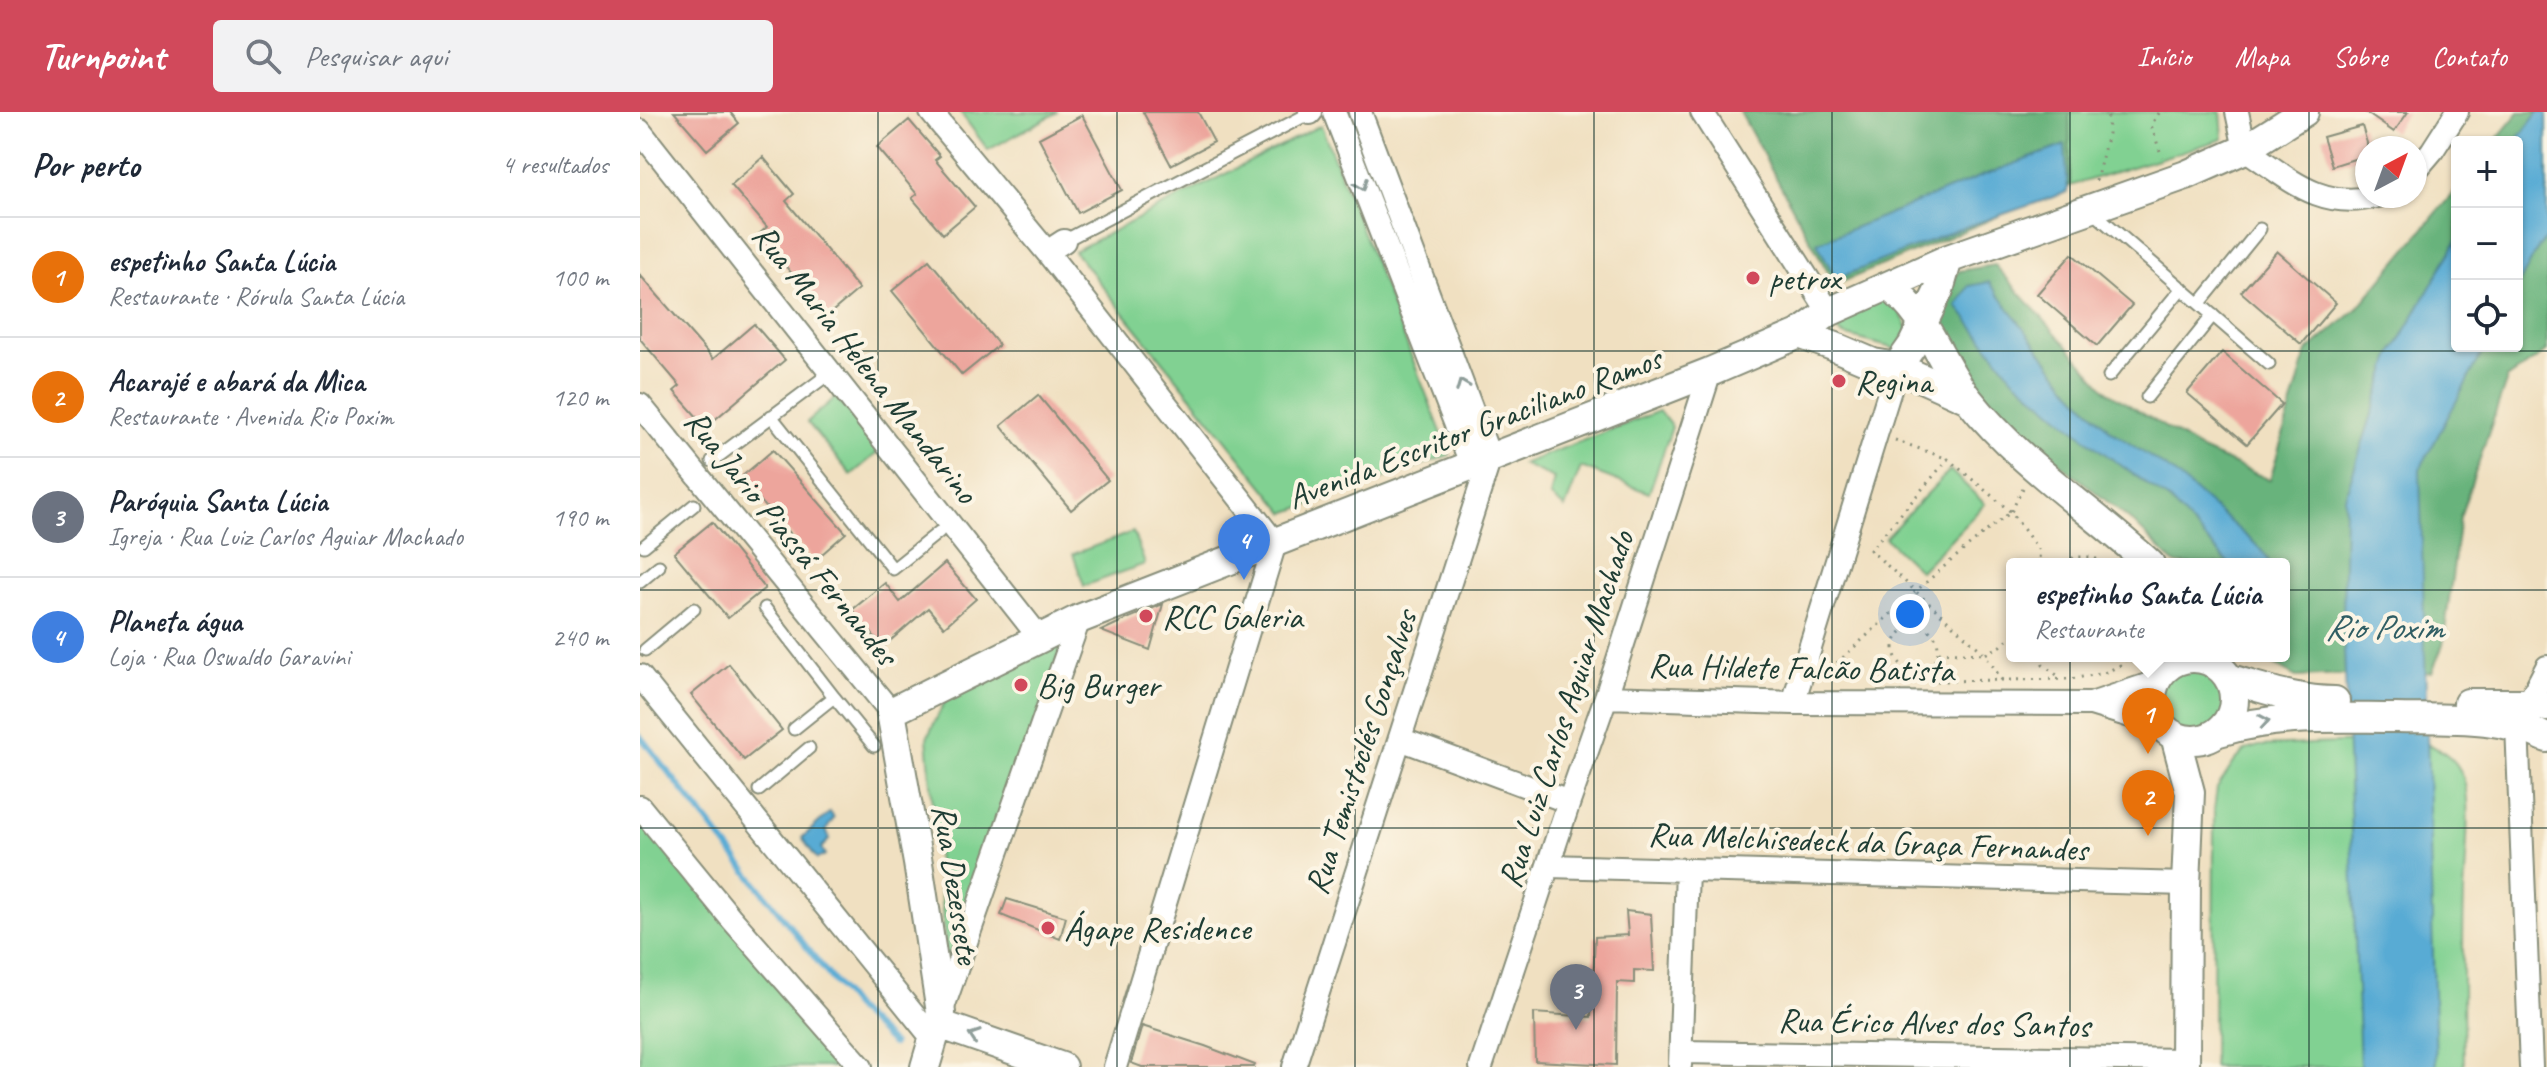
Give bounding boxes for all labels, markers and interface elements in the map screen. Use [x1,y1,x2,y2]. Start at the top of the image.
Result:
search box [213,20,773,92]
text: Turnpoint [40,33,165,80]
icon: search [241,34,285,78]
text: Pesquisar aqui [305,37,448,75]
text: Início [2137,39,2191,74]
text: Mapa [2235,39,2289,74]
text: Sobre [2333,39,2388,74]
text: Contato [2432,39,2507,74]
north arrow [2355,136,2427,208]
map controls [2451,136,2523,352]
button: + [2451,136,2523,208]
text: Por perto [32,143,140,186]
text: 4 resultados [502,148,608,181]
one-way arrow [1353,177,1369,191]
button: − [2451,208,2523,280]
street label: Rua Maria Helena Mandarino [743,215,989,513]
text: espetinho Santa Lúcia [108,242,335,280]
place label: petrox [1769,257,1842,300]
text: 1 [52,261,64,294]
text: 100 m [552,261,608,294]
marker: petrox [1744,269,1762,287]
text: Restaurante · Rórula Santa Lúcia [108,280,404,313]
button: locate [2451,280,2523,352]
street label: Avenida Escritor Graciliano Ramos [1281,335,1670,519]
place label: Regina [1855,360,1935,403]
text: Acarajé e abará da Mica [108,362,365,400]
marker: Regina [1830,372,1848,390]
one-way arrow [1455,379,1472,393]
text: 2 [52,381,64,414]
text: 120 m [552,381,608,414]
text: Restaurante · Avenida Rio Poxim [108,400,393,433]
street label: Rua Jario Piassá Fernandes [675,401,910,676]
text: Paróquia Santa Lúcia [108,482,328,520]
text: 3 [52,501,64,534]
text: 190 m [552,501,608,534]
pin: 4 [1218,514,1270,580]
text: Igreja · Rua Luiz Carlos Aguiar Machado [108,520,463,553]
street label: Rua Luiz Carlos Aguiar Machado [1488,524,1644,893]
popup [2006,558,2290,662]
text: espetinho Santa Lúcia [2034,575,2262,613]
your location [1890,594,1930,634]
place label: RCC Galeria [1162,595,1305,638]
text: Planeta água [108,602,242,640]
street label: Rua Temistoclés Gonçalves [1294,602,1428,900]
water label: Rio Poxim [2325,604,2447,650]
marker: RCC Galeria [1137,607,1155,625]
text: Restaurante [2034,613,2144,646]
text: 4 [52,621,64,654]
text: 240 m [552,621,608,654]
text: Loja · Rua Oswaldo Garavini [108,640,350,673]
street label: Rua Hildete Falcão Batista [1648,643,1956,692]
place label: Big Burger [1037,664,1163,707]
marker: Big Burger [1012,676,1030,694]
pin: 1 [2122,688,2174,754]
one-way arrow [2257,713,2271,730]
pin: 2 [2122,770,2174,836]
street label: Rua Dezessete [923,801,991,969]
street label: Rua Melchisedeck da Graça Fernandes [1648,812,2091,871]
place label: Ágape Residence [1064,907,1252,950]
marker: Ágape Residence [1039,919,1057,937]
pin: 3 [1550,964,1602,1030]
street label: Rua Érico Alves dos Santos [1778,998,2094,1047]
one-way arrow [968,1030,982,1046]

